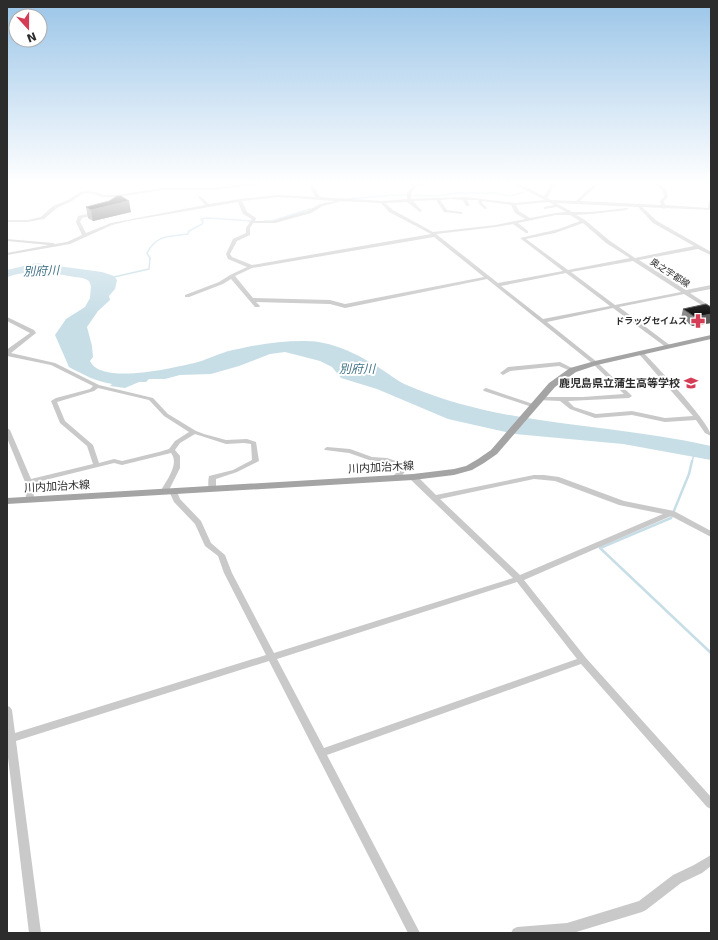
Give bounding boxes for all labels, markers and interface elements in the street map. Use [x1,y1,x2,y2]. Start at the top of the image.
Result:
north arrow [8,8,48,48]
text: N [25,29,38,45]
street label: 奥之宇都線 [648,257,692,290]
water label: 別府川 [23,263,61,279]
pharmacy icon: ドラッグセイムス [690,313,706,329]
place label: ドラッグセイムス [615,316,687,326]
water label: 別府川 [339,362,377,376]
school or university icon: 鹿児島県立蒲生高等学校 [683,375,699,391]
place label: 鹿児島県立蒲生高等学校 [559,377,680,390]
street label: 川内加治木線 [348,459,414,476]
street label: 川内加治木線 [24,478,90,495]

